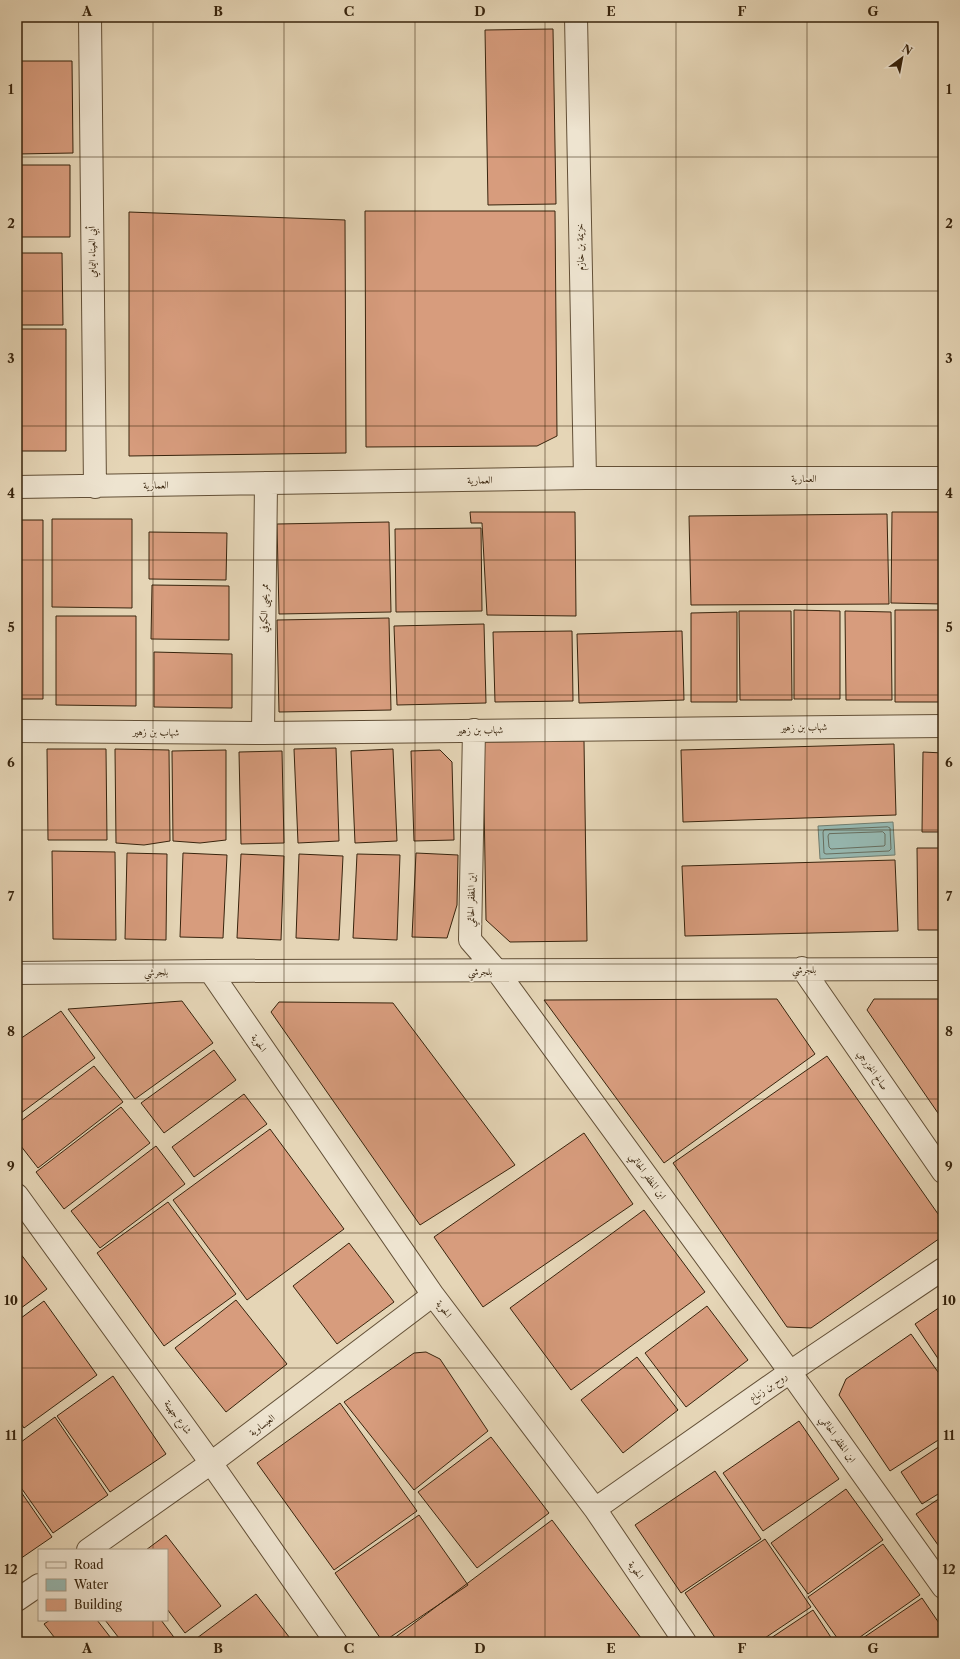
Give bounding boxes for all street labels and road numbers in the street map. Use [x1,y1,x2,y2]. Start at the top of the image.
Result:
street label: خزيمة بن خازم [573,223,590,271]
street label: أبي العيناء اليمامي [84,225,101,278]
street label: العمارية [791,472,817,485]
street label: العمارية [467,473,493,487]
street label: العمارية [143,478,169,492]
street label: ممر يحيى الكوفي [257,583,273,633]
street label: شهاب بن زهير [780,720,827,734]
street label: شهاب بن زهير [456,723,503,737]
street label: شهاب بن زهير [132,725,179,739]
street label: ابن المظفر الحاتمي [464,873,481,927]
street label: بلجرشي [792,963,816,979]
street label: بلجرشي [144,965,168,982]
street label: بلجرشي [468,965,492,981]
street label: الحوية [248,1032,270,1054]
street label: صالح الخزرجي [852,1048,891,1094]
street label: ابن المظفر الحاتمي [624,1150,669,1204]
street label: الحوية [433,1298,455,1320]
street label: روح بن زنباع [746,1369,791,1407]
street label: شارع جهينة [159,1397,195,1439]
street label: العيساوية [247,1411,277,1439]
street label: ابن المظفر الحاتمي [815,1413,859,1467]
street label: الحوية [625,1559,647,1581]

